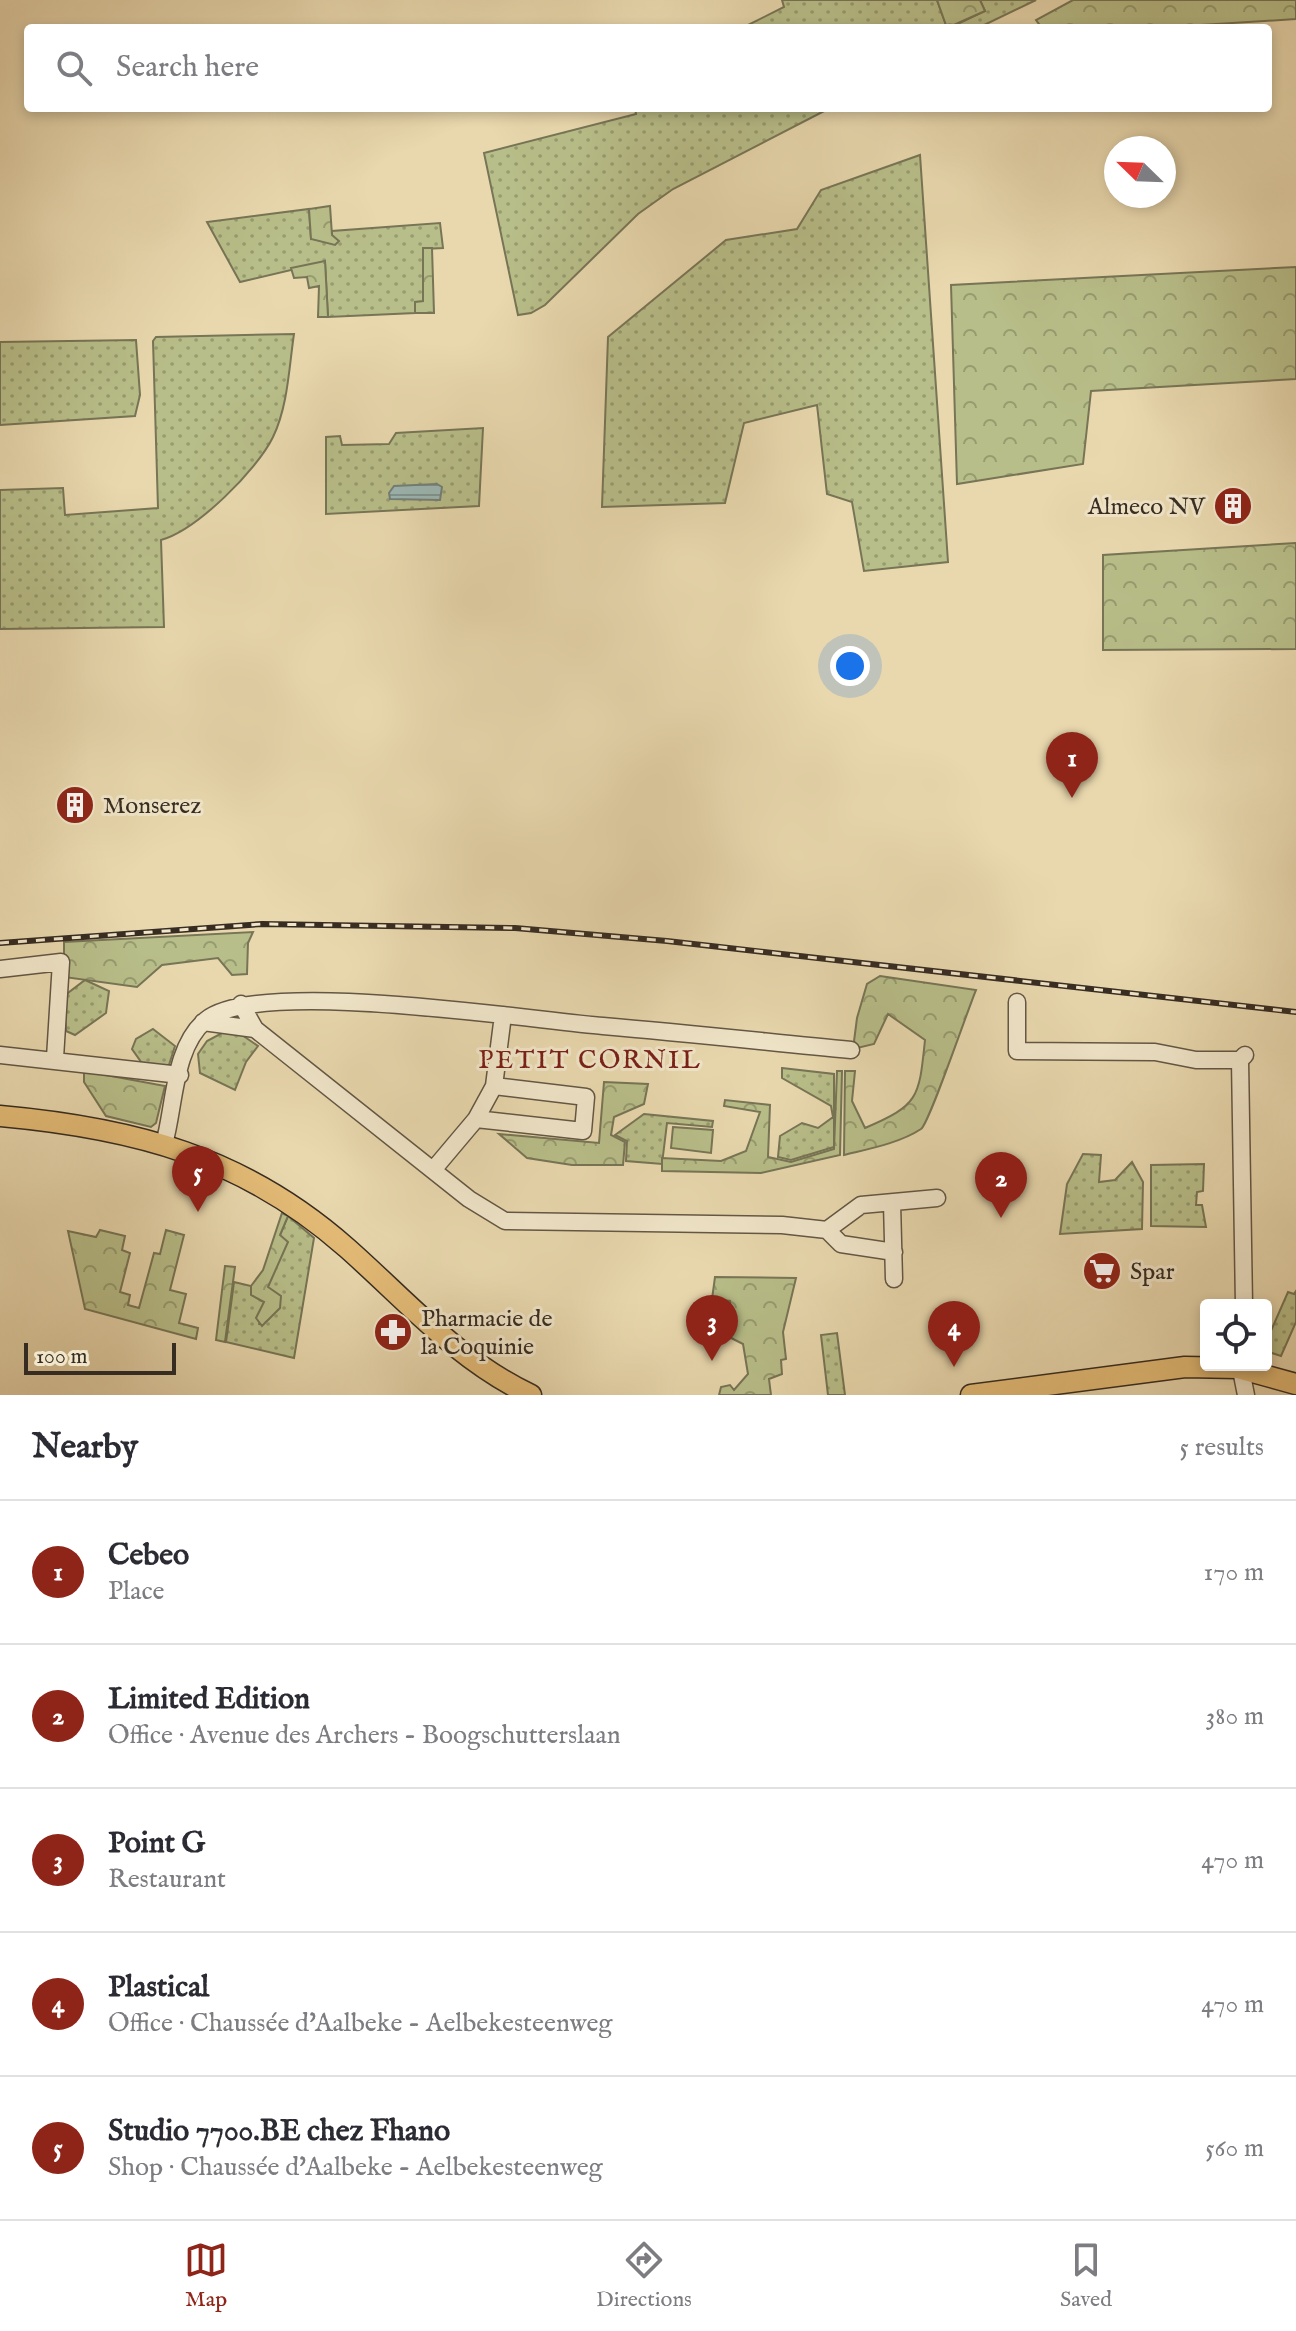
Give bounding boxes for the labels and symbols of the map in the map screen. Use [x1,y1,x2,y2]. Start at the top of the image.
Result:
north arrow [1104,136,1176,208]
building icon: Almeco NV [1212,485,1254,527]
place label: Almeco NV [1087,492,1206,523]
your location [830,646,870,686]
pin: 1 [1046,732,1098,798]
building icon: Monserez [54,784,96,826]
place label: Monserez [103,791,201,822]
district label: PETIT CORNIL [478,1044,702,1077]
pin: 5 [172,1146,224,1212]
pin: 2 [975,1152,1027,1218]
supermarket icon: Spar [1081,1250,1123,1292]
place label: Spar [1130,1257,1175,1288]
pin: 3 [686,1295,738,1361]
pin: 4 [928,1301,980,1367]
place label: Pharmacie de la Coquinie [421,1304,552,1363]
pharmacy icon: Pharmacie de la Coquinie [372,1311,414,1353]
scale bar [24,1339,176,1375]

